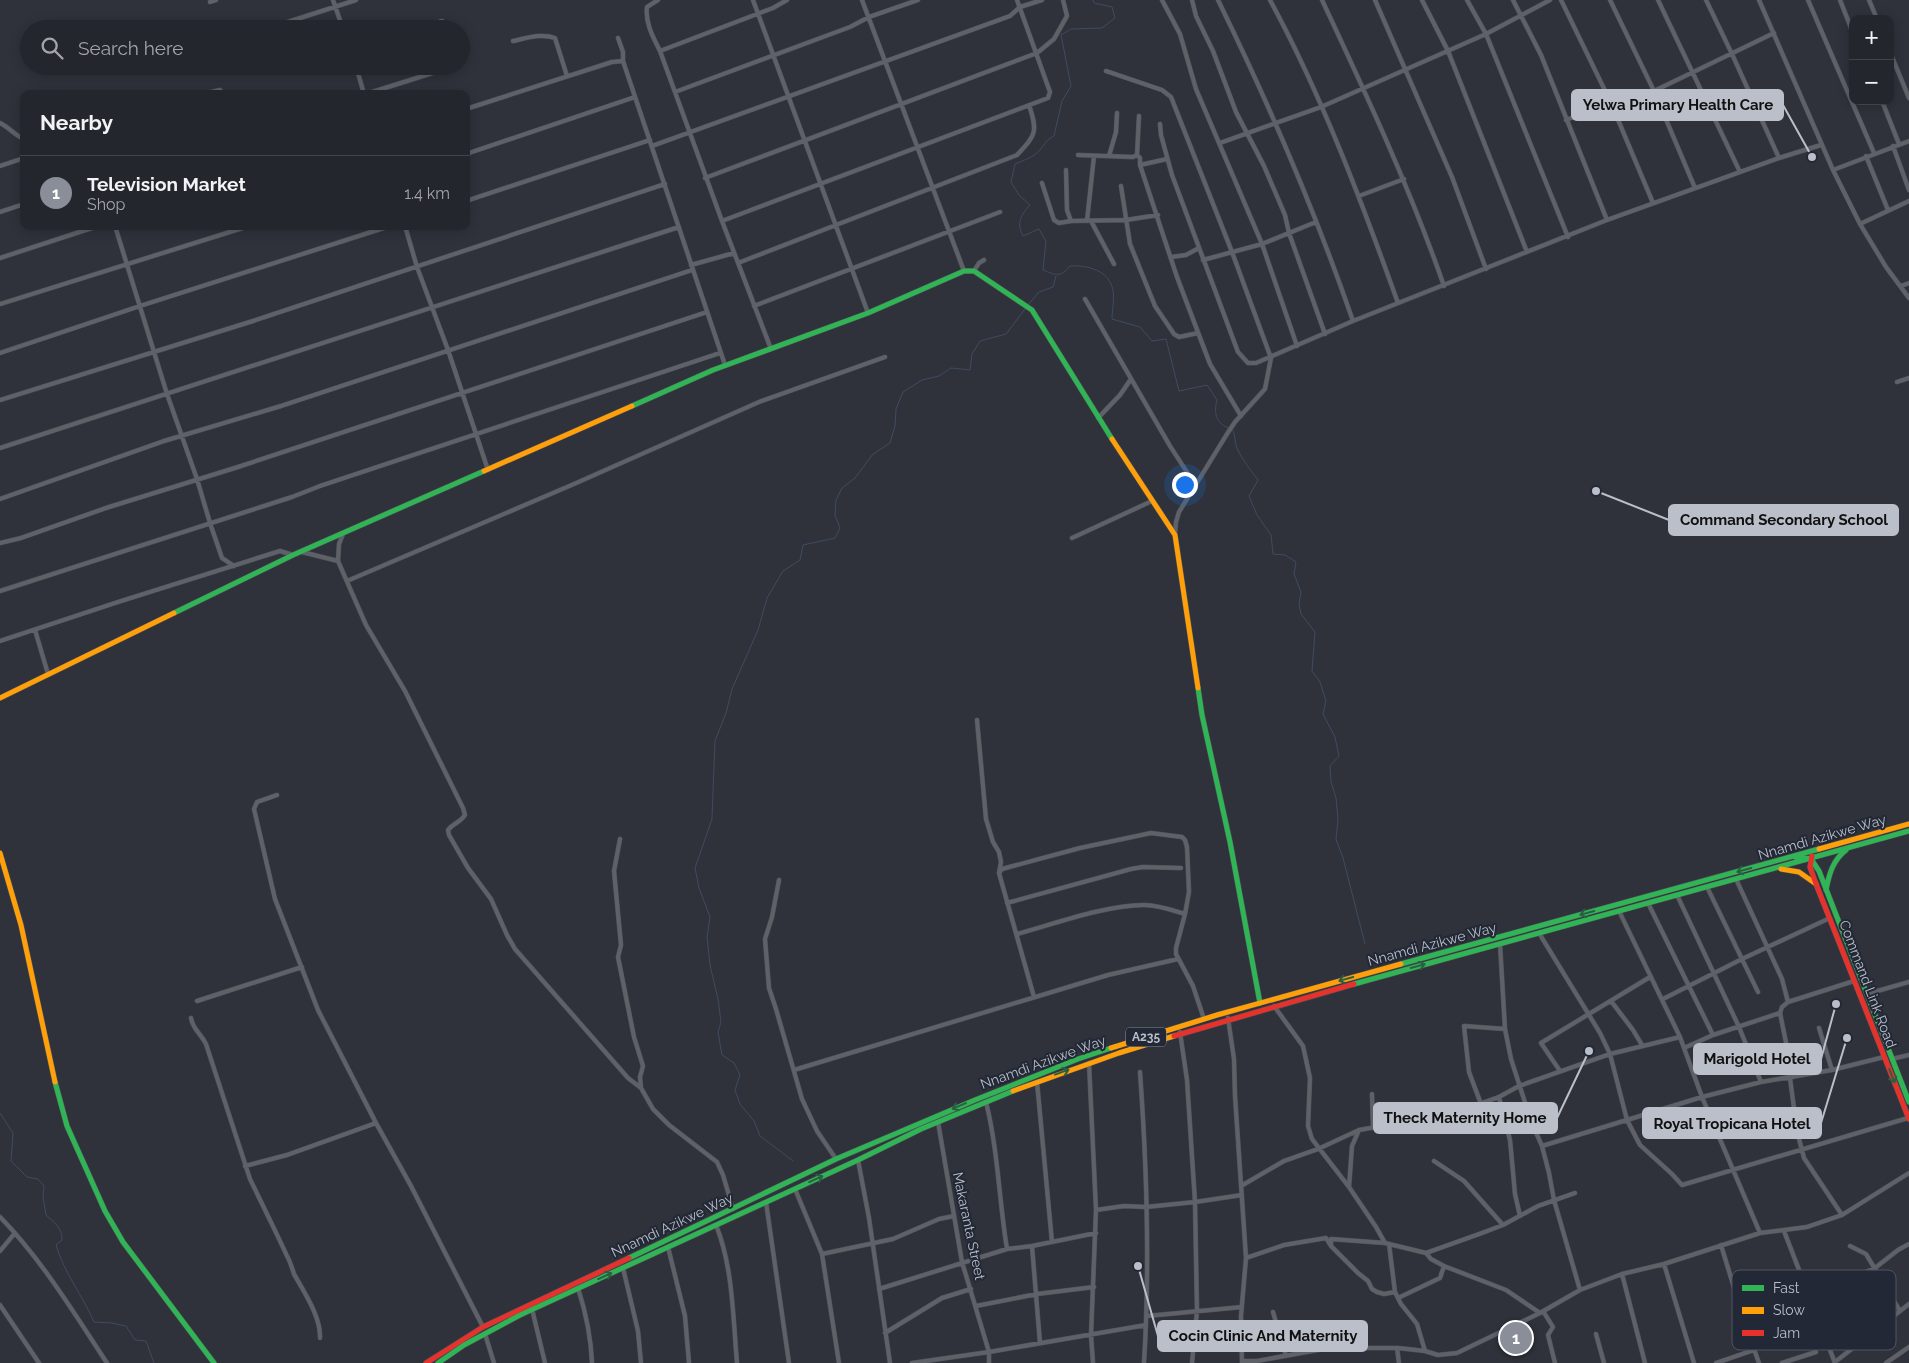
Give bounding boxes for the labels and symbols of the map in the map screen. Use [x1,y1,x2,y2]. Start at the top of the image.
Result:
callout: Yelwa Primary Health Care [1572,90,1783,120]
text: Yelwa Primary Health Care [1583,96,1773,114]
your location [1172,472,1198,498]
callout: Command Secondary School [1669,505,1898,535]
text: Command Secondary School [1680,511,1888,529]
street label: Nnamdi Azikwe Way [1756,811,1888,863]
one-way arrow [1737,866,1753,875]
one-way arrow [1580,909,1596,918]
street label: Command Link Road [1836,918,1900,1050]
street label: Nnamdi Azikwe Way [1366,919,1498,969]
one-way arrow [1410,961,1426,971]
one-way arrow [1339,975,1355,985]
road number: A235 [1126,1028,1166,1046]
street label: Nnamdi Azikwe Way [978,1032,1108,1092]
callout: Marigold Hotel [1694,1044,1821,1074]
text: Marigold Hotel [1703,1050,1811,1068]
one-way arrow [1053,1067,1069,1076]
one-way arrow [1887,1068,1897,1083]
one-way arrow [952,1102,967,1111]
callout: Theck Maternity Home [1374,1103,1557,1133]
callout: Royal Tropicana Hotel [1643,1108,1821,1138]
text: Theck Maternity Home [1384,1109,1546,1127]
text: Royal Tropicana Hotel [1653,1115,1811,1133]
street label: Makaranta Street [950,1170,988,1282]
one-way arrow [808,1174,823,1183]
street label: Nnamdi Azikwe Way [609,1190,736,1260]
legend [1732,1270,1896,1350]
one-way arrow [597,1271,612,1281]
text: Fast [1773,1280,1800,1296]
text: Slow [1773,1302,1805,1318]
pin: 1 [1500,1319,1532,1357]
callout: Cocin Clinic And Maternity [1158,1321,1367,1351]
text: Jam [1773,1325,1800,1341]
text: Cocin Clinic And Maternity [1169,1327,1358,1345]

